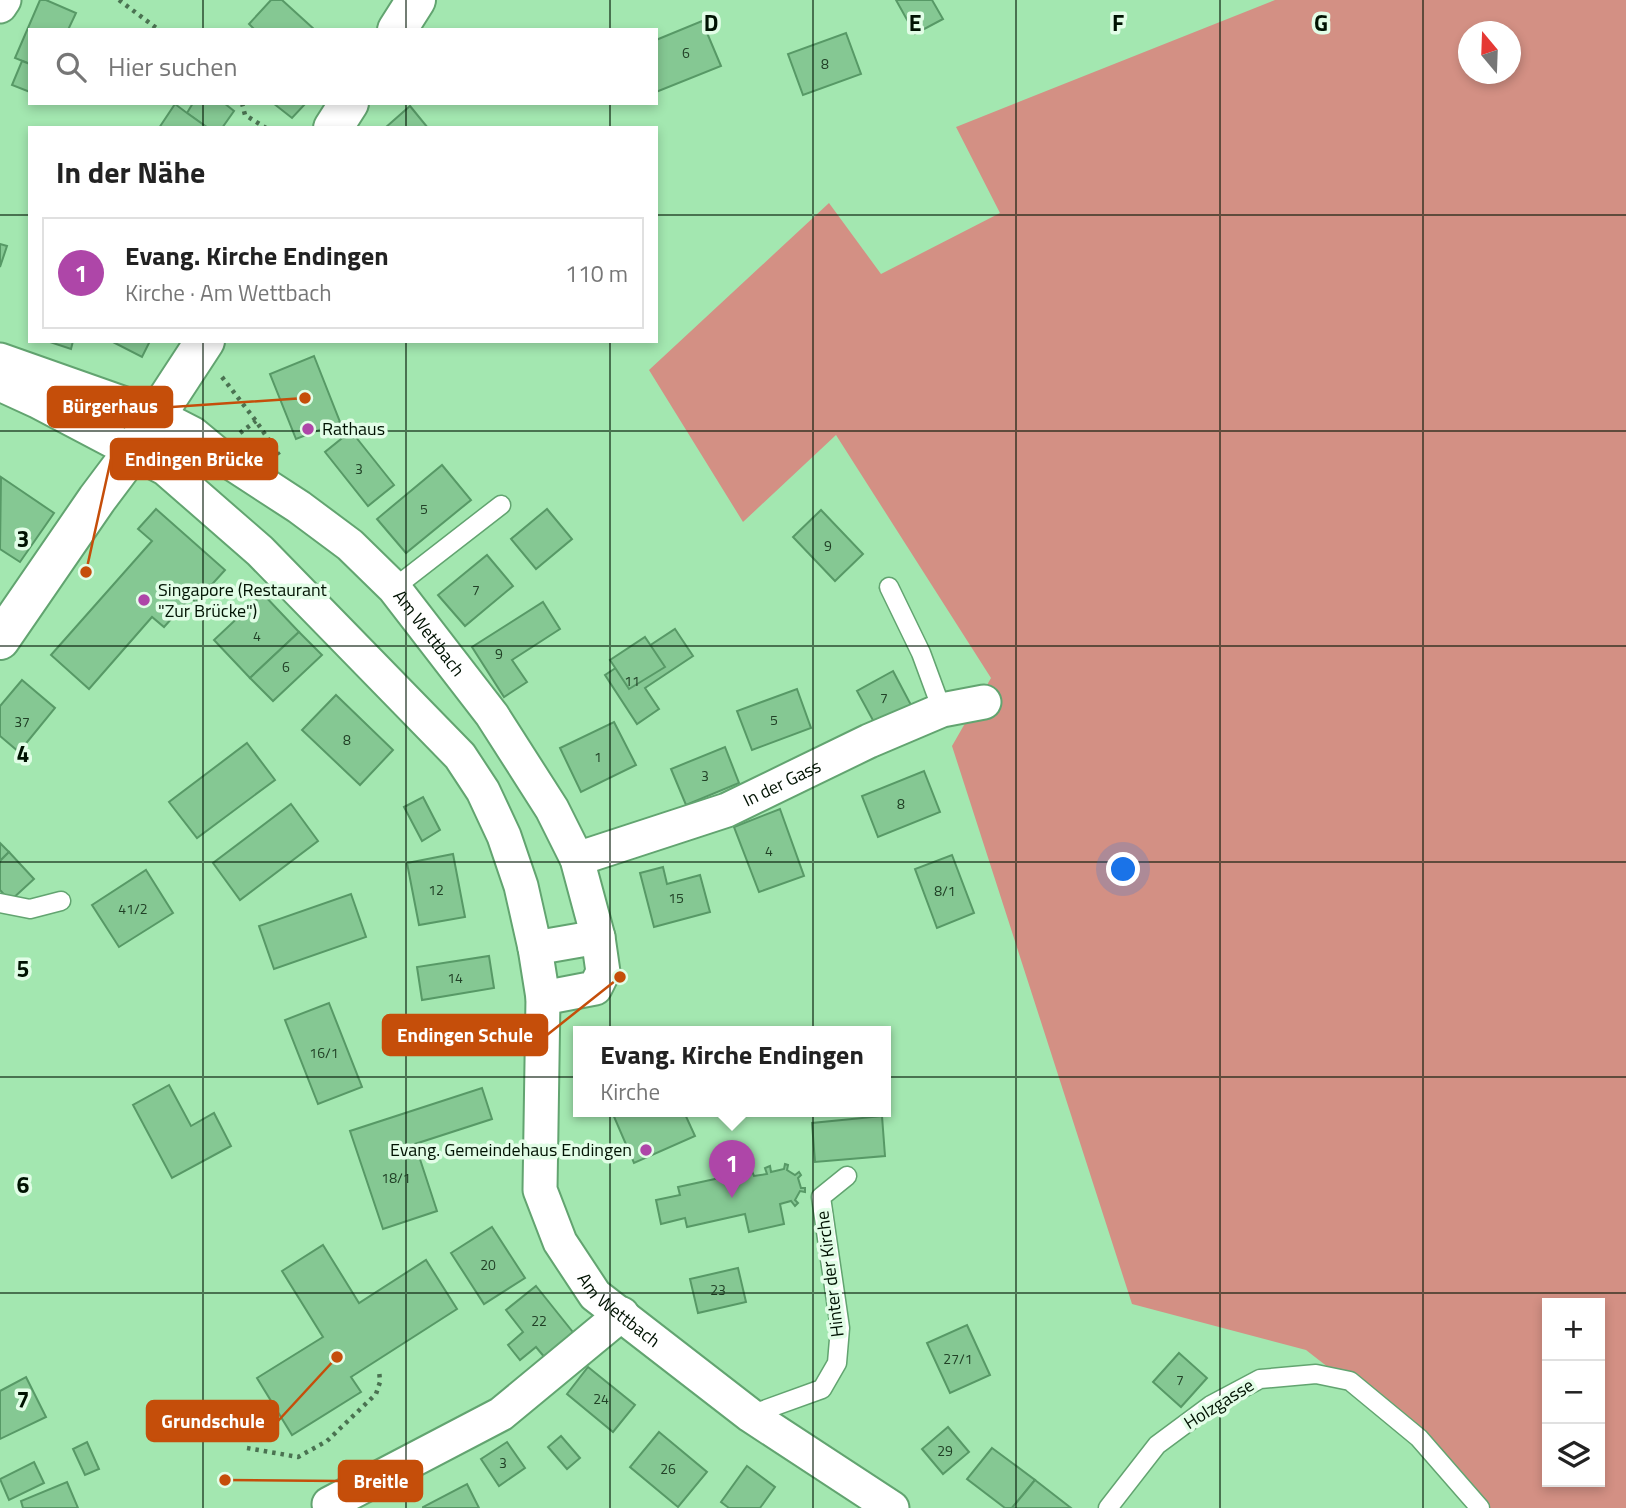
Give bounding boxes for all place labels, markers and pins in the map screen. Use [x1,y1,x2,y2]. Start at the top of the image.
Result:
callout: Bürgerhaus [48,387,172,427]
place label: Rathaus [322,415,385,442]
marker: Rathaus [300,421,316,437]
callout: Endingen Brücke [111,439,277,479]
place label: Singapore (Restaurant "Zur Brücke") [158,576,328,624]
marker: Singapore (Restaurant "Zur Brücke") [136,592,152,608]
callout: Endingen Schule [383,1015,547,1055]
place label: Evang. Gemeindehaus Endingen [390,1136,632,1163]
pin: 1 [709,1140,755,1198]
marker: Evang. Gemeindehaus Endingen [638,1142,654,1158]
callout: Grundschule [147,1401,278,1441]
callout: Breitle [339,1461,422,1501]

